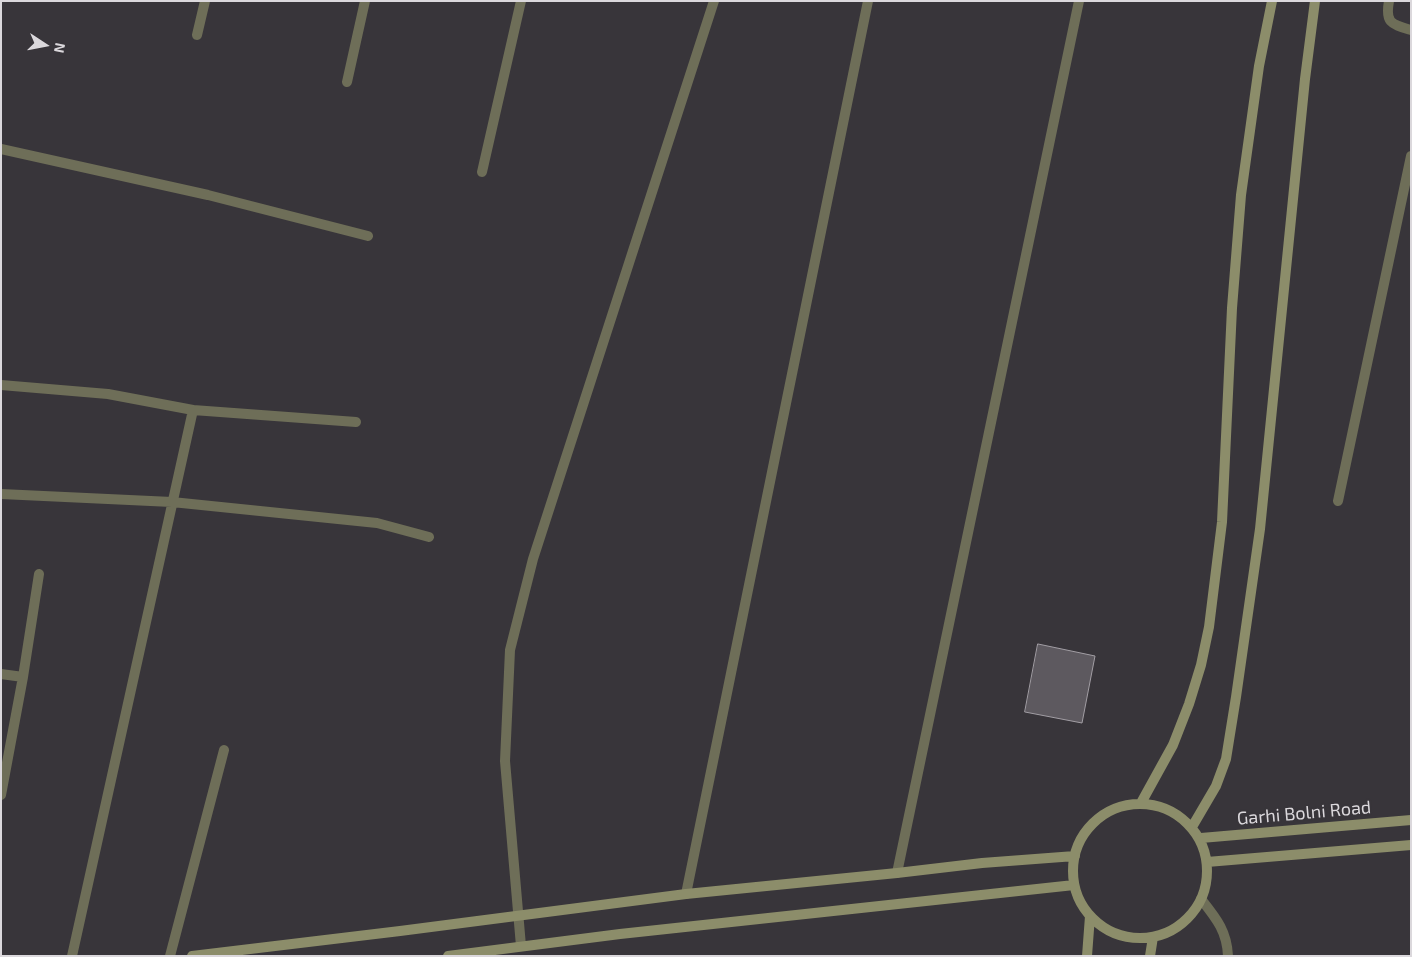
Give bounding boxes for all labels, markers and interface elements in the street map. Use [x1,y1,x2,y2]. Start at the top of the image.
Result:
north arrow [20,20,70,70]
text: N [51,41,70,55]
street label: Garhi Bolni Road [1236,796,1372,830]

